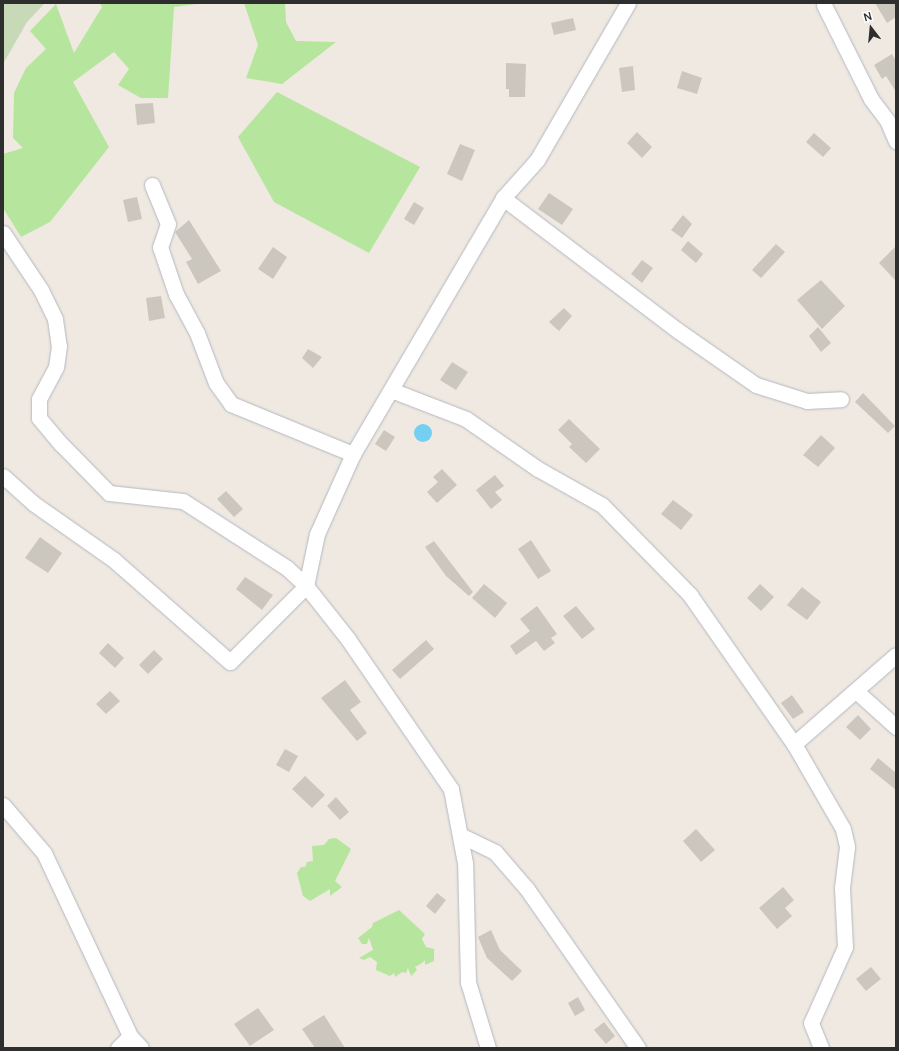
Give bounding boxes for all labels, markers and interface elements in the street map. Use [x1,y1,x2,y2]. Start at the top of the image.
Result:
north arrow [851,8,891,48]
text: N [862,8,873,24]

